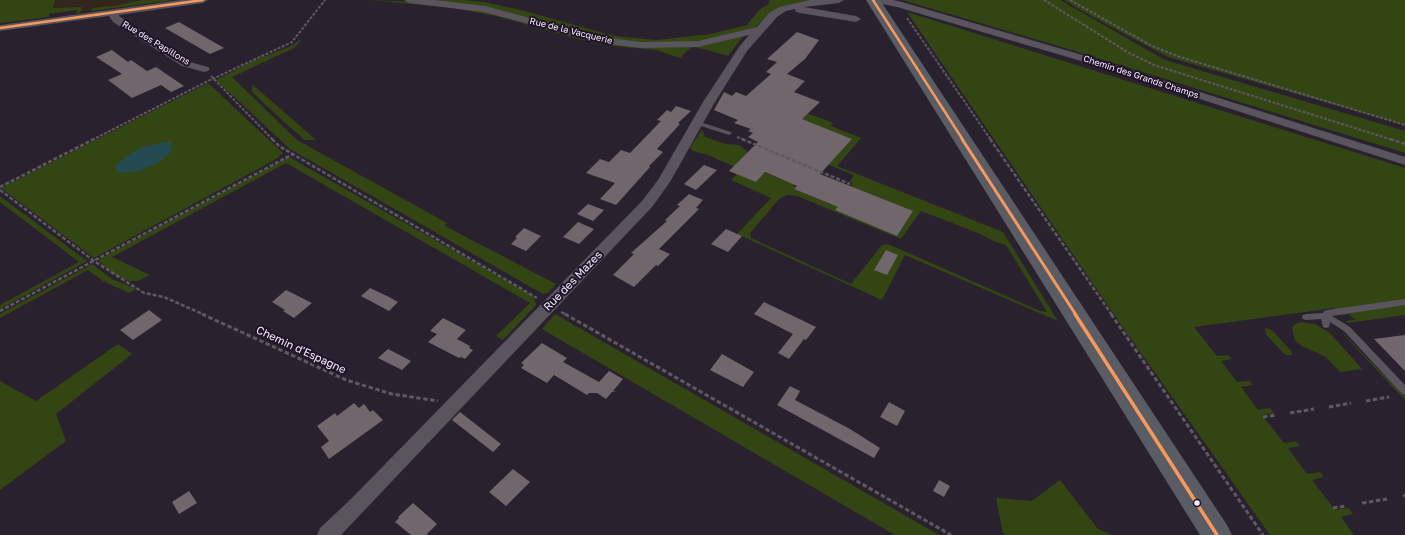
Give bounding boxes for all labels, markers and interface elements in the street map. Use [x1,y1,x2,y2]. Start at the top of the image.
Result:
street label: Rue de la Vacquerie [529,15,613,47]
street label: Rue des Papillons [120,19,192,67]
street label: Chemin des Grands Champs [1082,53,1200,101]
street label: Rue des Mazes [541,248,605,314]
street label: Chemin d'Espagne [254,323,348,377]
unlabelled marker [1192,498,1202,508]

